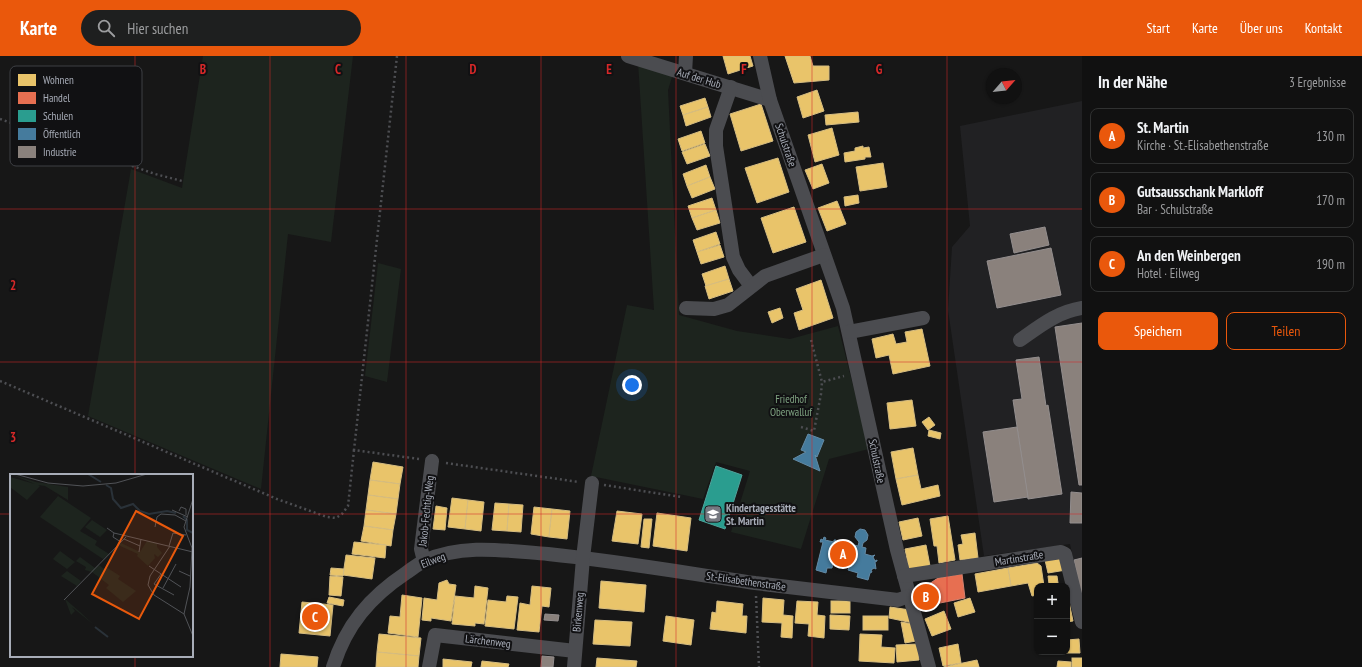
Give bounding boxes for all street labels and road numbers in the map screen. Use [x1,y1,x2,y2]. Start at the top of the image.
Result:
street label: Auf der Hub [675,65,723,91]
street label: Schulstraße [772,122,800,169]
street label: Schulstraße [865,438,889,485]
street label: Jakob-Fechtig-Weg [415,475,437,548]
street label: Martinstraße [994,547,1045,569]
street label: Eilweg [419,549,448,571]
street label: St.-Elisabethenstraße [705,568,787,594]
street label: Birkenweg [569,591,587,632]
street label: Lärchenweg [464,631,512,651]

